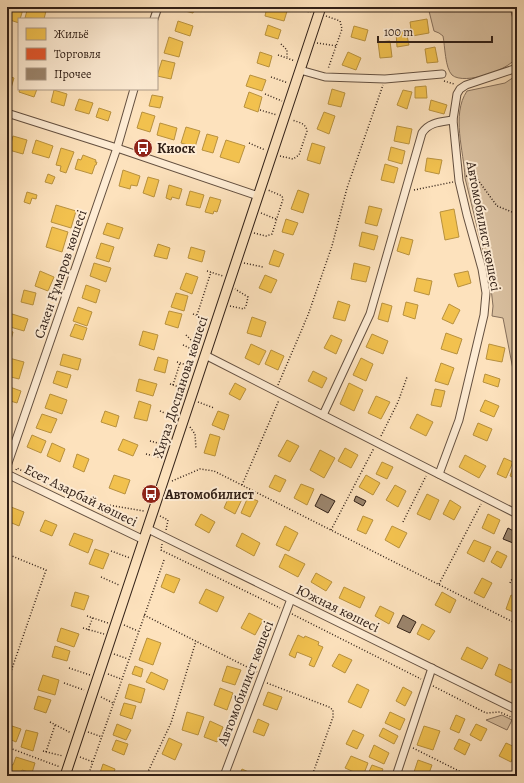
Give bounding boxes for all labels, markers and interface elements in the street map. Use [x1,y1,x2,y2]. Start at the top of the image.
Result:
legend [18,18,158,90]
scale bar [378,18,492,44]
text: 100 m [384,24,413,40]
text: Жильё [54,26,89,42]
text: Торговля [54,46,101,62]
text: Прочее [54,66,92,82]
bus stop icon: Киоск [132,137,154,159]
place label: Киоск [157,139,196,158]
street label: Автомобилист көшесі [461,158,505,293]
street label: Сакен Ғұмаров көшесі [30,207,91,341]
street label: Хиуаз Доспанова көшесі [149,314,212,461]
street label: Есет Азарбай көшесі [21,460,141,531]
bus stop icon: Автомобилист [140,483,162,505]
place label: Автомобилист [164,485,255,504]
street label: Южная көшесі [293,580,383,637]
street label: Автомобилист көшесі [213,618,278,749]

